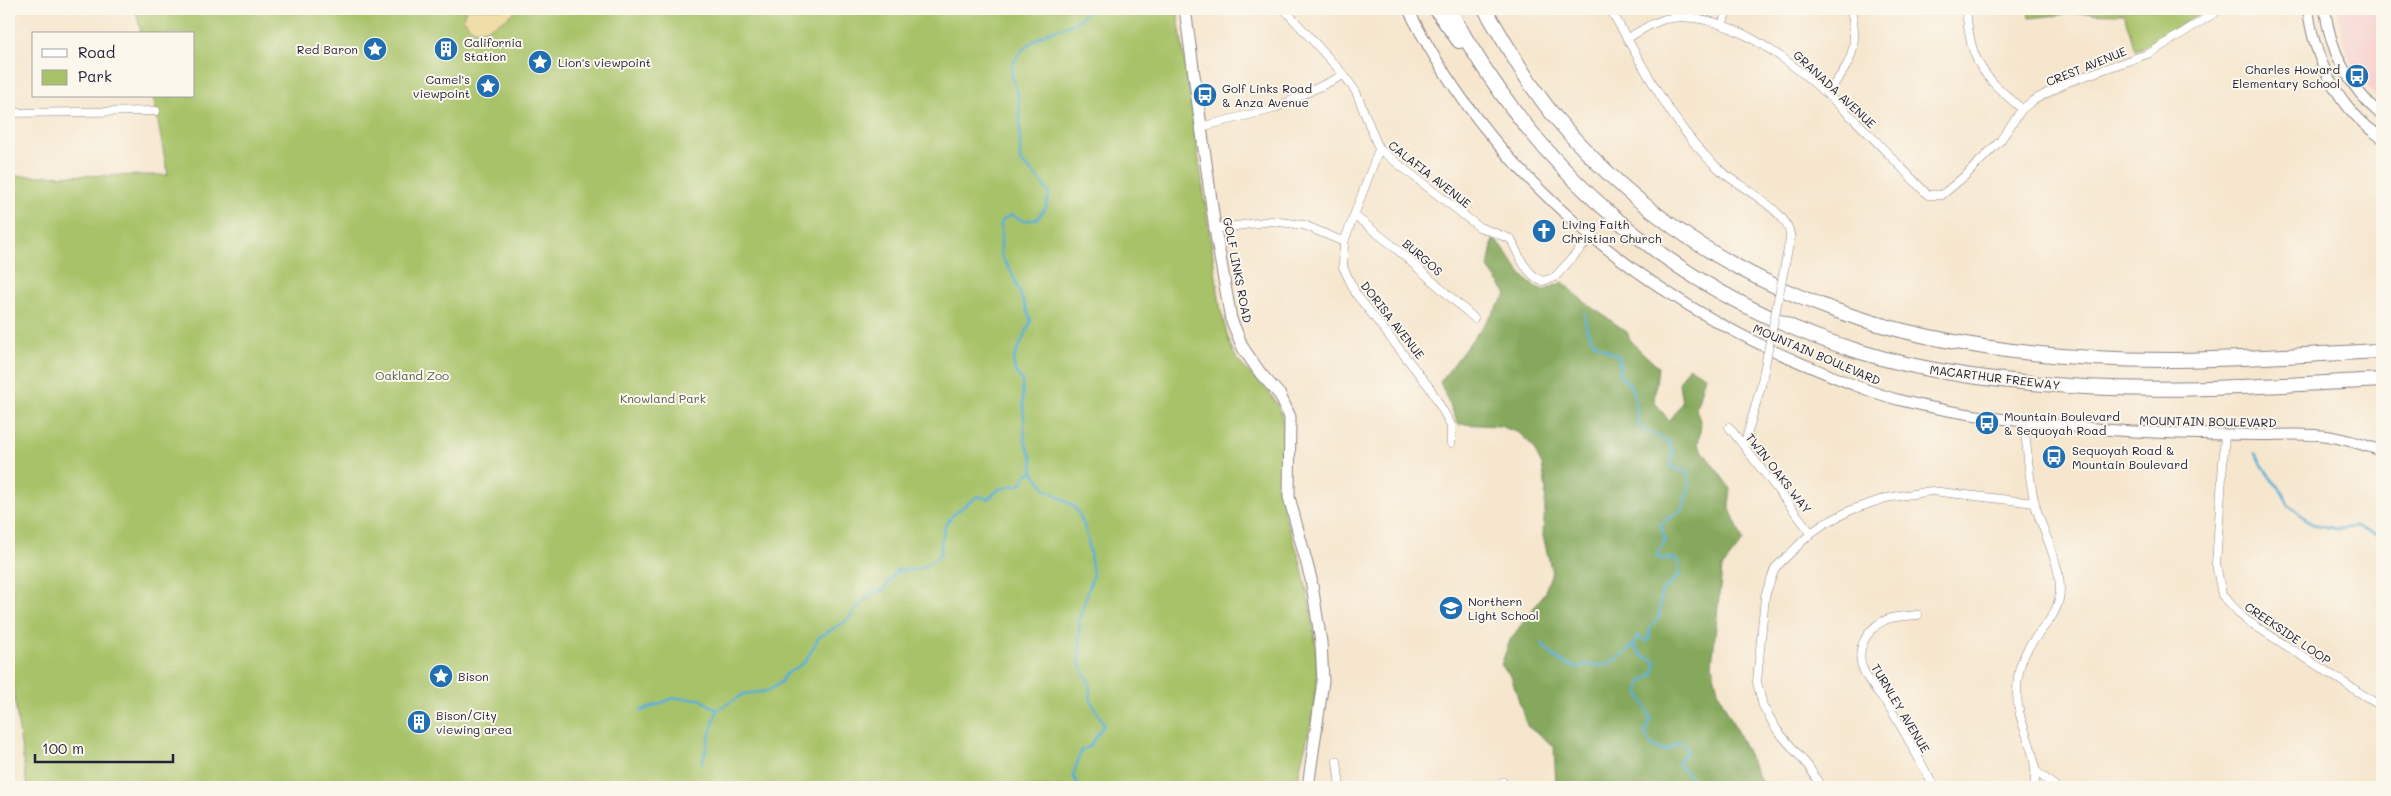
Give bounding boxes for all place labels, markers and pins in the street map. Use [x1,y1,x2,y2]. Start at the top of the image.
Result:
place label: California Station [464,34,522,64]
place icon: Red Baron [362,36,388,62]
building icon: California Station [433,36,459,62]
place label: Red Baron [297,41,358,57]
place icon: Lion's viewpoint [527,49,553,75]
place label: Lion's viewpoint [558,54,651,70]
place label: Charles Howard Elementary School [2232,61,2340,91]
bus stop icon: Charles Howard Elementary School [2344,63,2370,89]
place label: Camel's viewpoint [413,71,470,101]
place icon: Camel's viewpoint [475,73,501,99]
place label: Golf Links Road & Anza Avenue [1222,80,1312,110]
bus stop icon: Golf Links Road & Anza Avenue [1192,82,1218,108]
place label: Living Faith Christian Church [1562,216,1662,246]
church icon: Living Faith Christian Church [1531,218,1557,244]
place label: Mountain Boulevard & Sequoyah Road [2004,408,2120,438]
bus stop icon: Mountain Boulevard & Sequoyah Road [1974,410,2000,436]
place label: Sequoyah Road & Mountain Boulevard [2072,442,2188,472]
bus stop icon: Sequoyah Road & Mountain Boulevard [2041,444,2067,470]
place label: Northern Light School [1468,593,1539,623]
school or university icon: Northern Light School [1438,595,1464,621]
place icon: Bison [428,663,454,689]
place label: Bison [458,668,489,684]
place label: Bison/City viewing area [436,707,512,737]
building icon: Bison/City viewing area [406,709,432,735]

